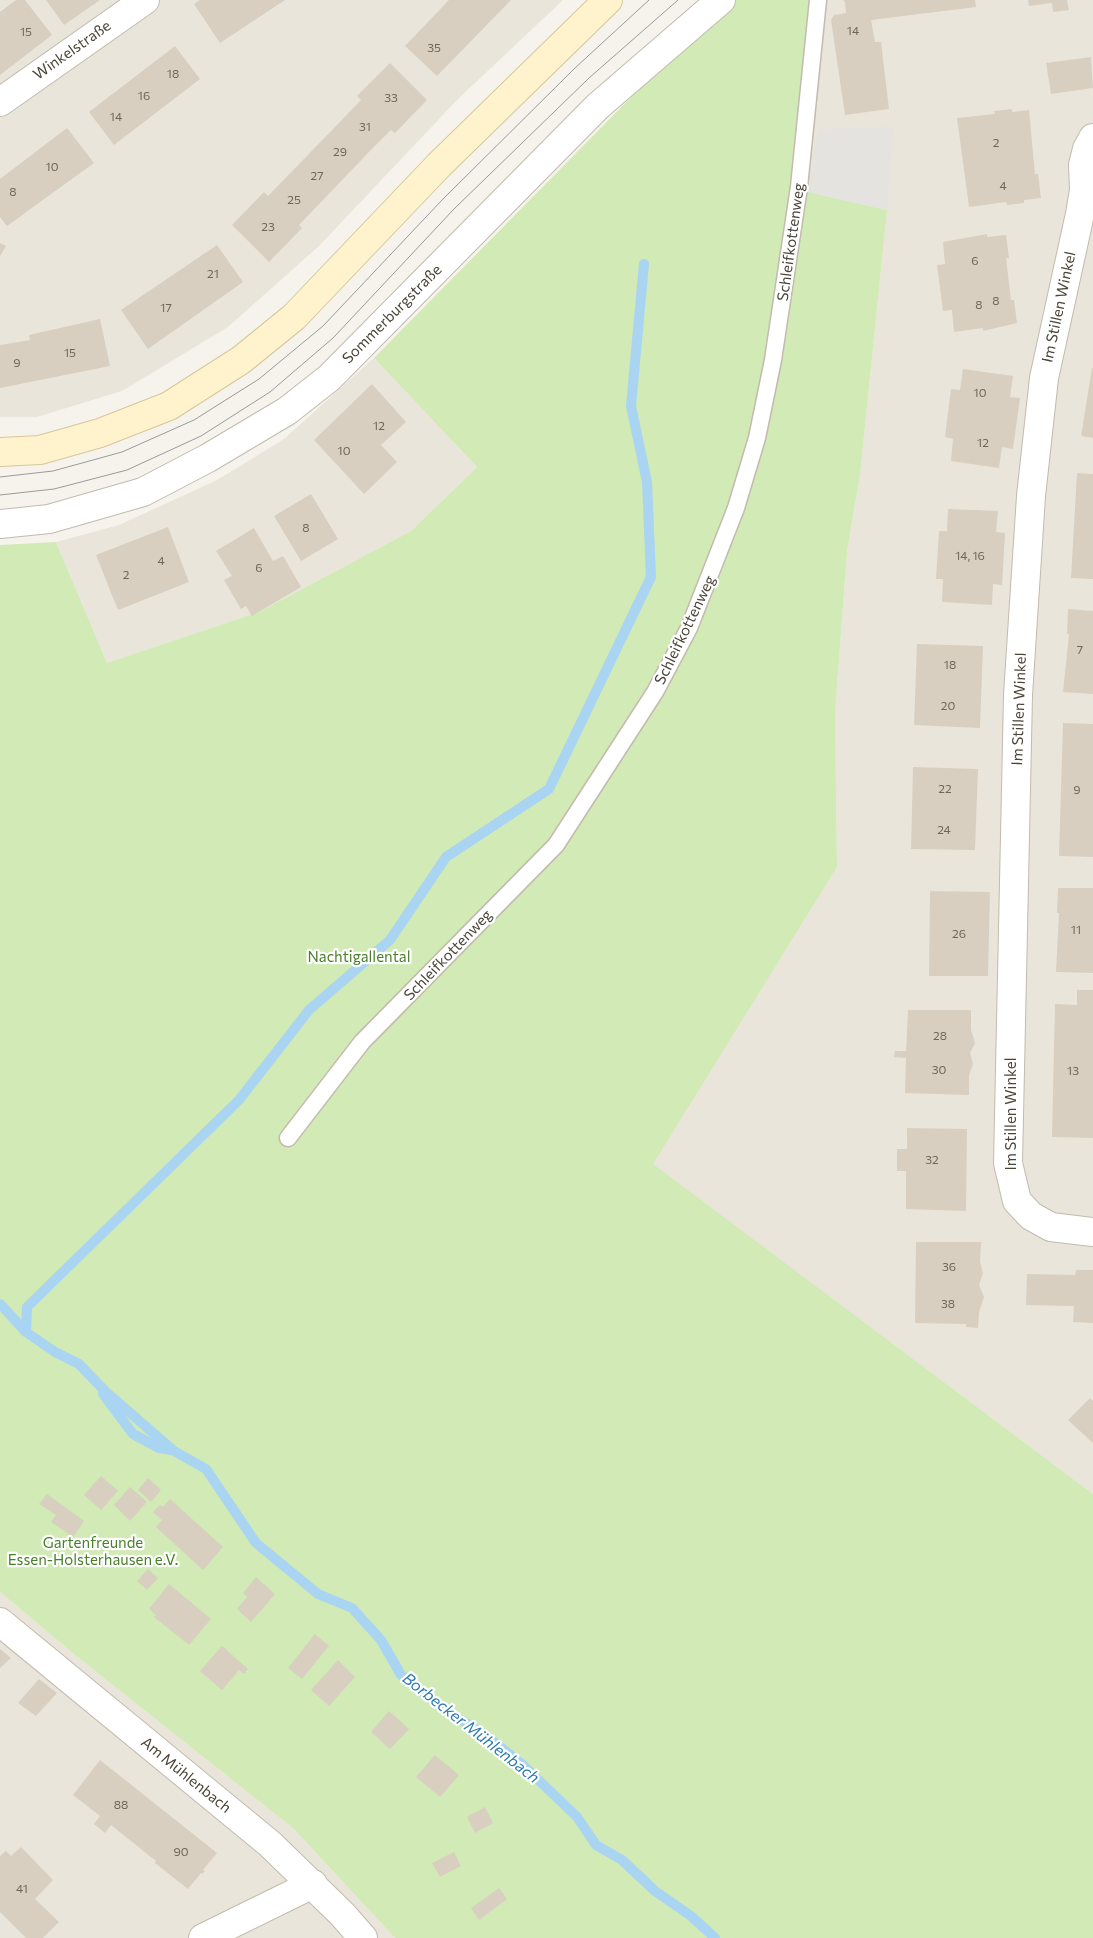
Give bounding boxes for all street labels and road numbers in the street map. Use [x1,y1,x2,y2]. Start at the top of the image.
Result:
street label: Winkelstraße [30,17,114,83]
street label: Schleifkottenweg [774,182,808,302]
street label: Im Stillen Winkel [1038,250,1080,364]
street label: Sommerburgstraße [339,261,445,367]
street label: Schleifkottenweg [651,572,719,688]
street label: Im Stillen Winkel [1008,652,1030,766]
street label: Schleifkottenweg [400,906,496,1004]
street label: Im Stillen Winkel [1002,1057,1020,1171]
street label: Am Mühlenbach [137,1733,235,1817]

